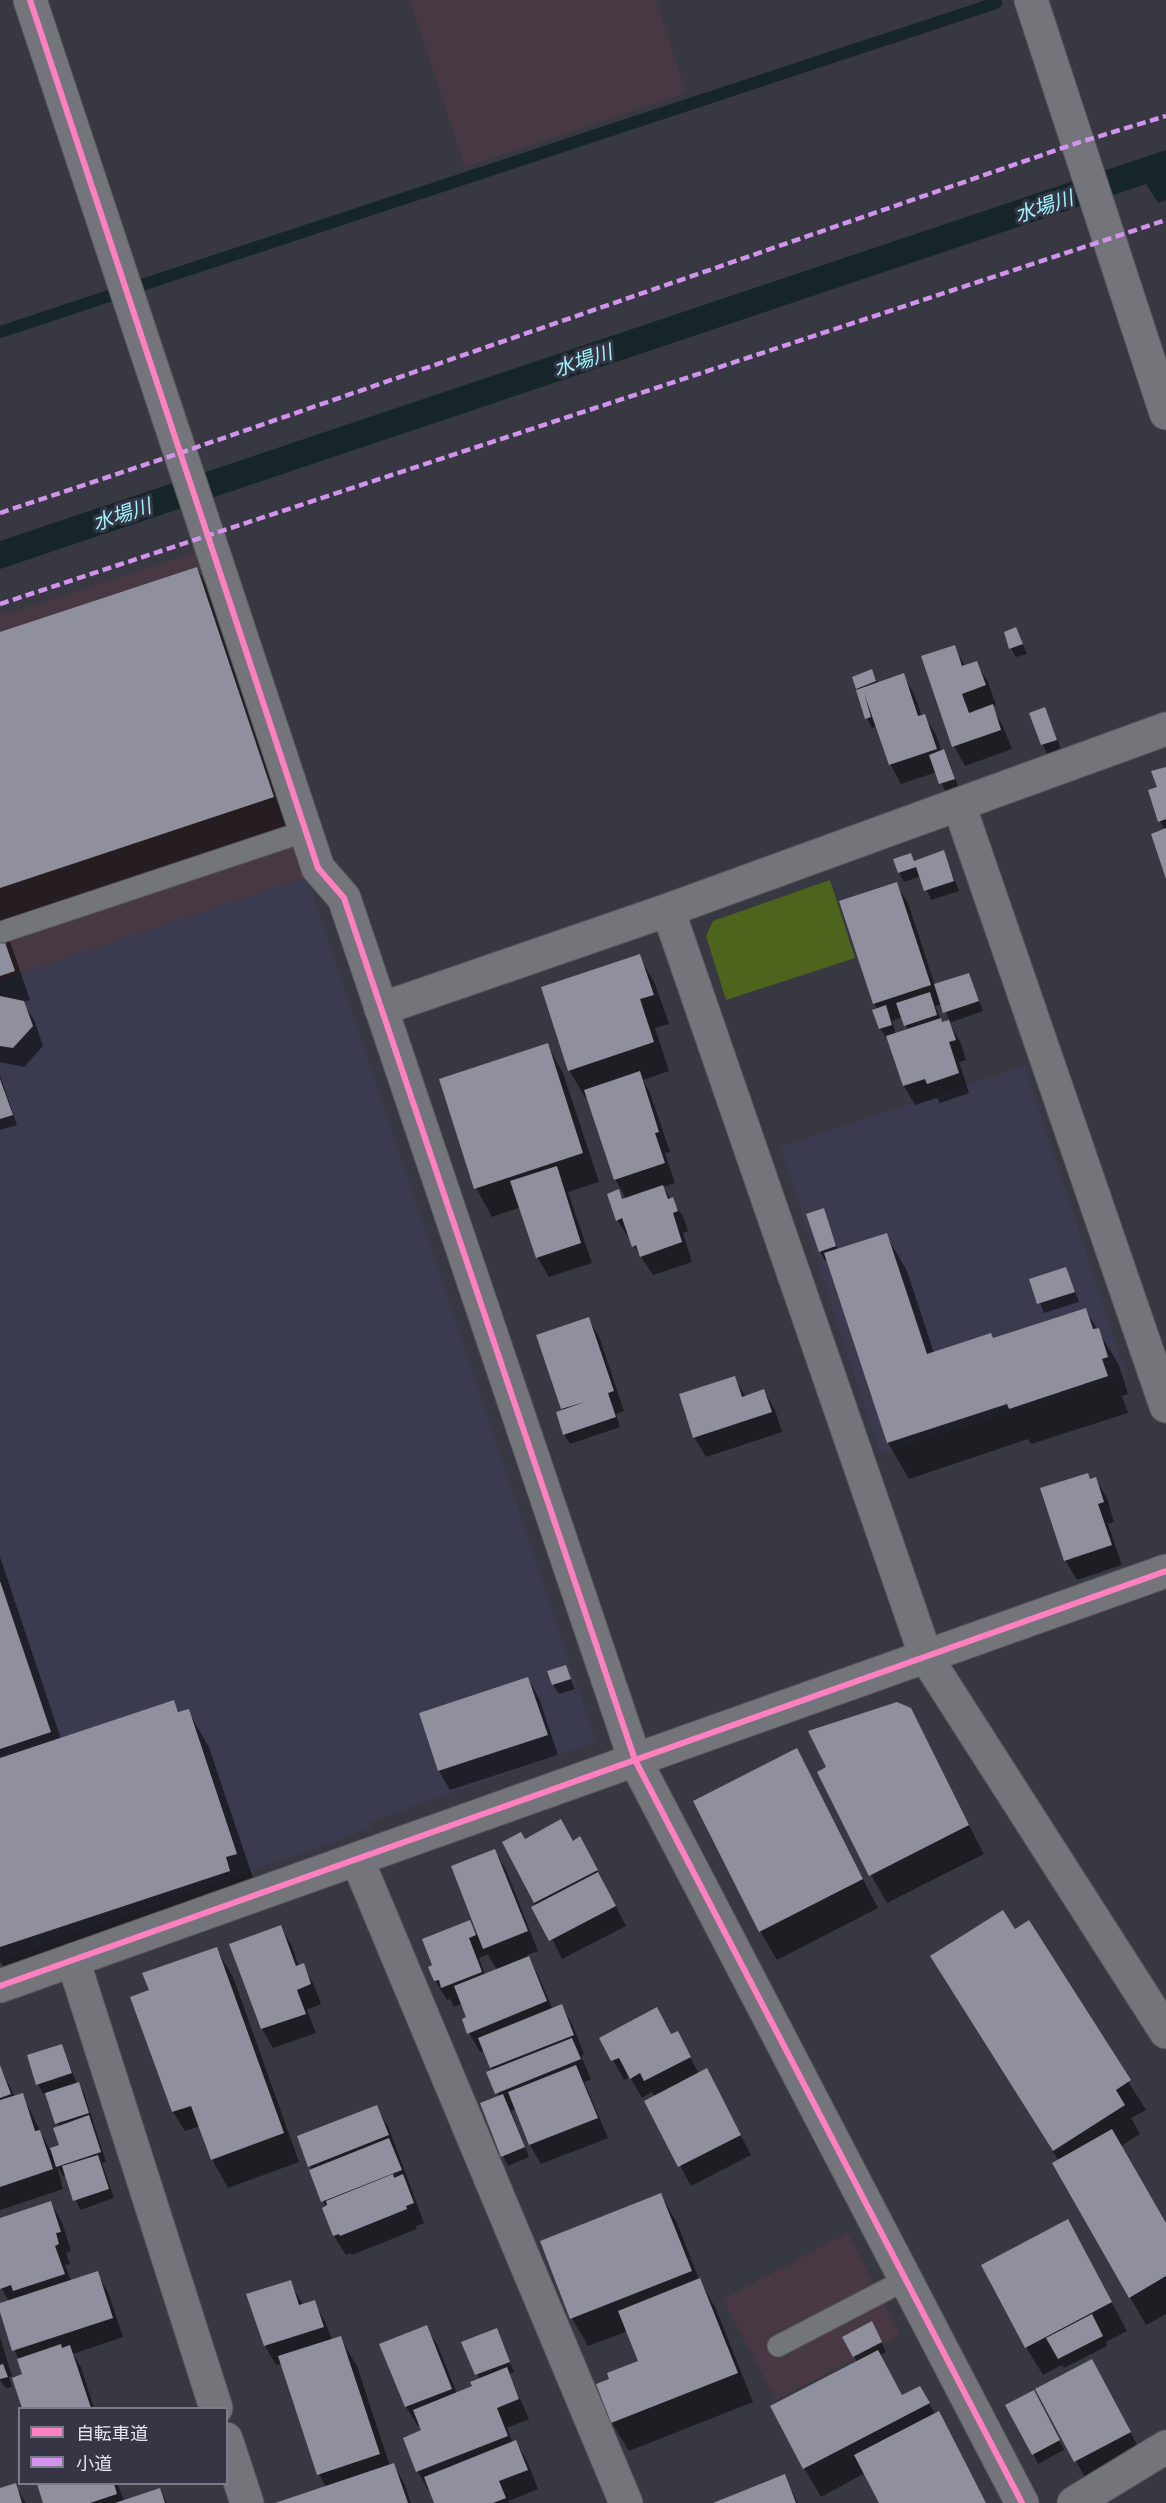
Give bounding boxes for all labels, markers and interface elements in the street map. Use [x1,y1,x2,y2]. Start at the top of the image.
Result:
water label: 水場川 [1012,186,1076,228]
water label: 水場川 [551,340,615,382]
water label: 水場川 [90,494,154,536]
legend [18,2407,228,2485]
text: 自転車道 [76,2422,148,2444]
text: 小道 [76,2452,112,2474]

